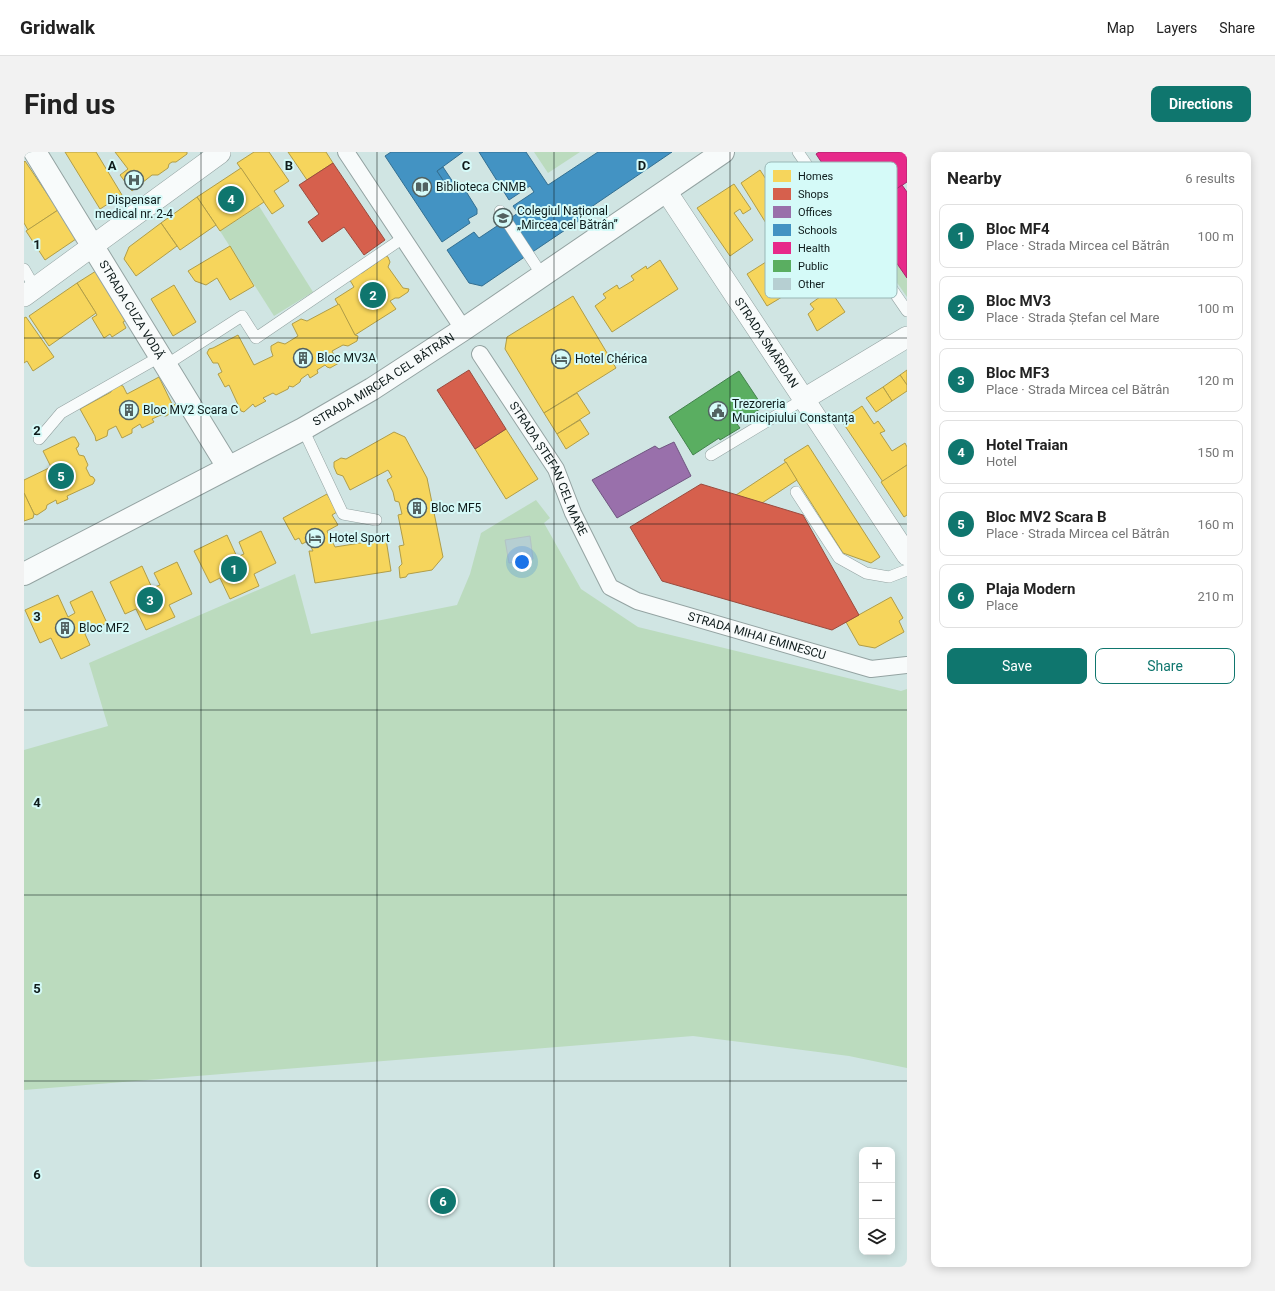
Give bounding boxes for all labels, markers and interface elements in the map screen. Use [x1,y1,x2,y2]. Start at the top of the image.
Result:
text: Gridwalk [20,16,95,39]
text: Map [1107,20,1134,36]
text: Layers [1156,20,1197,36]
text: Share [1219,20,1255,36]
button: Directions [1151,86,1251,122]
text: Find us [24,88,115,121]
text: A [108,158,117,173]
text: B [285,158,293,173]
text: C [462,158,471,173]
text: D [638,158,646,173]
legend [765,162,897,298]
text: Nearby [947,168,1002,188]
hospital icon: Dispensar medical nr. 2-4 [123,169,145,191]
text: Homes [798,170,834,183]
text: 6 results [1185,171,1235,186]
library icon: Biblioteca CNMB [411,176,433,198]
place label: Biblioteca CNMB [436,180,526,194]
pin: 4 [218,184,244,214]
text: Shops [798,188,829,201]
place label: Dispensar medical nr. 2-4 [95,193,173,221]
place label: Colegiul Național „Mircea cel Bătrân” [517,204,618,232]
text: Offices [798,206,833,219]
school or university icon: Colegiul Național „Mircea cel Bătrân” [492,207,514,229]
text: Bloc MF4 [986,220,1050,238]
text: Schools [798,224,838,237]
text: 1 [957,229,965,244]
text: 100 m [1197,229,1234,244]
text: 1 [33,237,41,252]
text: Place · Strada Mircea cel Bătrân [986,238,1170,253]
text: Health [798,242,830,255]
street label: STRADA CUZA VODĂ [96,258,168,362]
text: Public [798,260,829,273]
text: Other [798,278,825,291]
pin: 2 [360,280,386,310]
text: Bloc MV3 [986,292,1051,310]
street label: STRADA SMÂRDAN [732,295,801,390]
text: 2 [957,301,965,316]
text: 100 m [1197,301,1234,316]
text: Place · Strada Ștefan cel Mare [986,310,1159,325]
street label: STRADA MIRCEA CEL BĂTRÂN [310,330,457,429]
building icon: Bloc MV3A [292,347,314,369]
hotel icon: Hotel Chérica [550,348,572,370]
place label: Bloc MV3A [317,351,376,365]
place label: Hotel Chérica [575,352,647,366]
text: Bloc MF3 [986,364,1050,382]
text: 3 [957,373,965,388]
text: 120 m [1197,373,1234,388]
text: Place · Strada Mircea cel Bătrân [986,382,1170,397]
place label: Trezoreria Municipiului Constanța [732,397,855,426]
building icon: Bloc MV2 Scara C [118,399,140,421]
street label: STRADA ȘTEFAN CEL MARE [506,399,590,538]
public building icon: Trezoreria Municipiului Constanța [707,400,729,422]
place label: Bloc MV2 Scara C [143,403,239,417]
text: 2 [33,423,41,438]
text: Hotel Traian [986,436,1068,454]
text: 4 [957,445,965,460]
text: 150 m [1197,445,1234,460]
text: Hotel [986,454,1017,469]
pin: 5 [48,461,74,491]
building icon: Bloc MF5 [406,497,428,519]
place label: Bloc MF5 [431,501,482,515]
text: Bloc MV2 Scara B [986,508,1106,526]
text: 5 [957,517,965,532]
text: 160 m [1197,517,1234,532]
text: Place · Strada Mircea cel Bătrân [986,526,1170,541]
hotel icon: Hotel Sport [304,527,326,549]
place label: Hotel Sport [329,531,390,545]
your location [512,552,532,572]
pin: 1 [221,554,247,584]
text: Plaja Modern [986,580,1075,598]
pin: 3 [137,585,163,615]
text: 6 [957,589,965,604]
text: 210 m [1197,589,1234,604]
text: Place [986,598,1018,613]
text: 3 [33,609,41,624]
street label: STRADA MIHAI EMINESCU [686,609,828,663]
building icon: Bloc MF2 [54,617,76,639]
place label: Bloc MF2 [79,621,130,635]
button: Save [947,648,1087,684]
button: Share [1095,648,1235,684]
text: 4 [33,795,41,810]
text: 5 [33,981,41,996]
map controls [859,1147,895,1255]
button: + [859,1147,895,1183]
text: 6 [33,1167,41,1182]
button: − [859,1183,895,1219]
pin: 6 [430,1186,456,1216]
button: layers [859,1219,895,1255]

